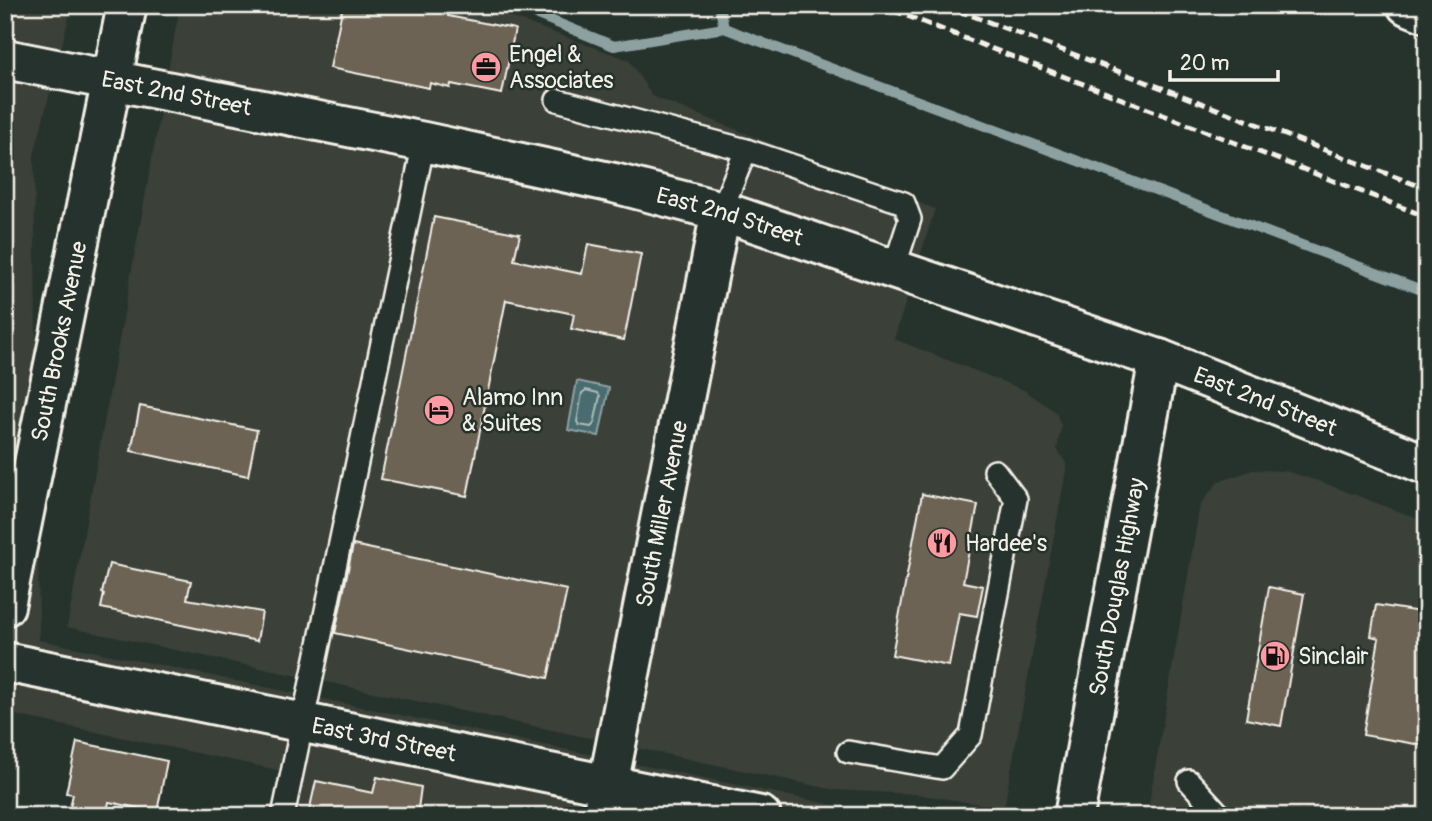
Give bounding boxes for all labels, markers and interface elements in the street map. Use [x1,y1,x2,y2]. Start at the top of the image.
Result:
scale bar [1170,38,1278,82]
place label: Engel & Associates [509,40,614,95]
office icon: Engel & Associates [469,50,503,84]
text: 20 m [1180,50,1229,77]
street label: East 2nd Street [99,65,255,123]
street label: East 2nd Street [653,181,807,253]
street label: South Brooks Avenue [25,238,94,444]
street label: East 2nd Street [1189,360,1342,443]
place label: Alamo Inn & Suites [462,383,563,438]
hotel icon: Alamo Inn & Suites [422,393,456,427]
street label: South Miller Avenue [629,418,695,610]
street label: South Douglas Highway [1083,475,1152,698]
restaurant icon: Hardee's [925,526,959,560]
place label: Hardee's [965,529,1047,558]
fuel station icon: Sinclair [1258,639,1292,673]
place label: Sinclair [1298,642,1368,671]
street label: East 3rd Street [309,711,460,769]

